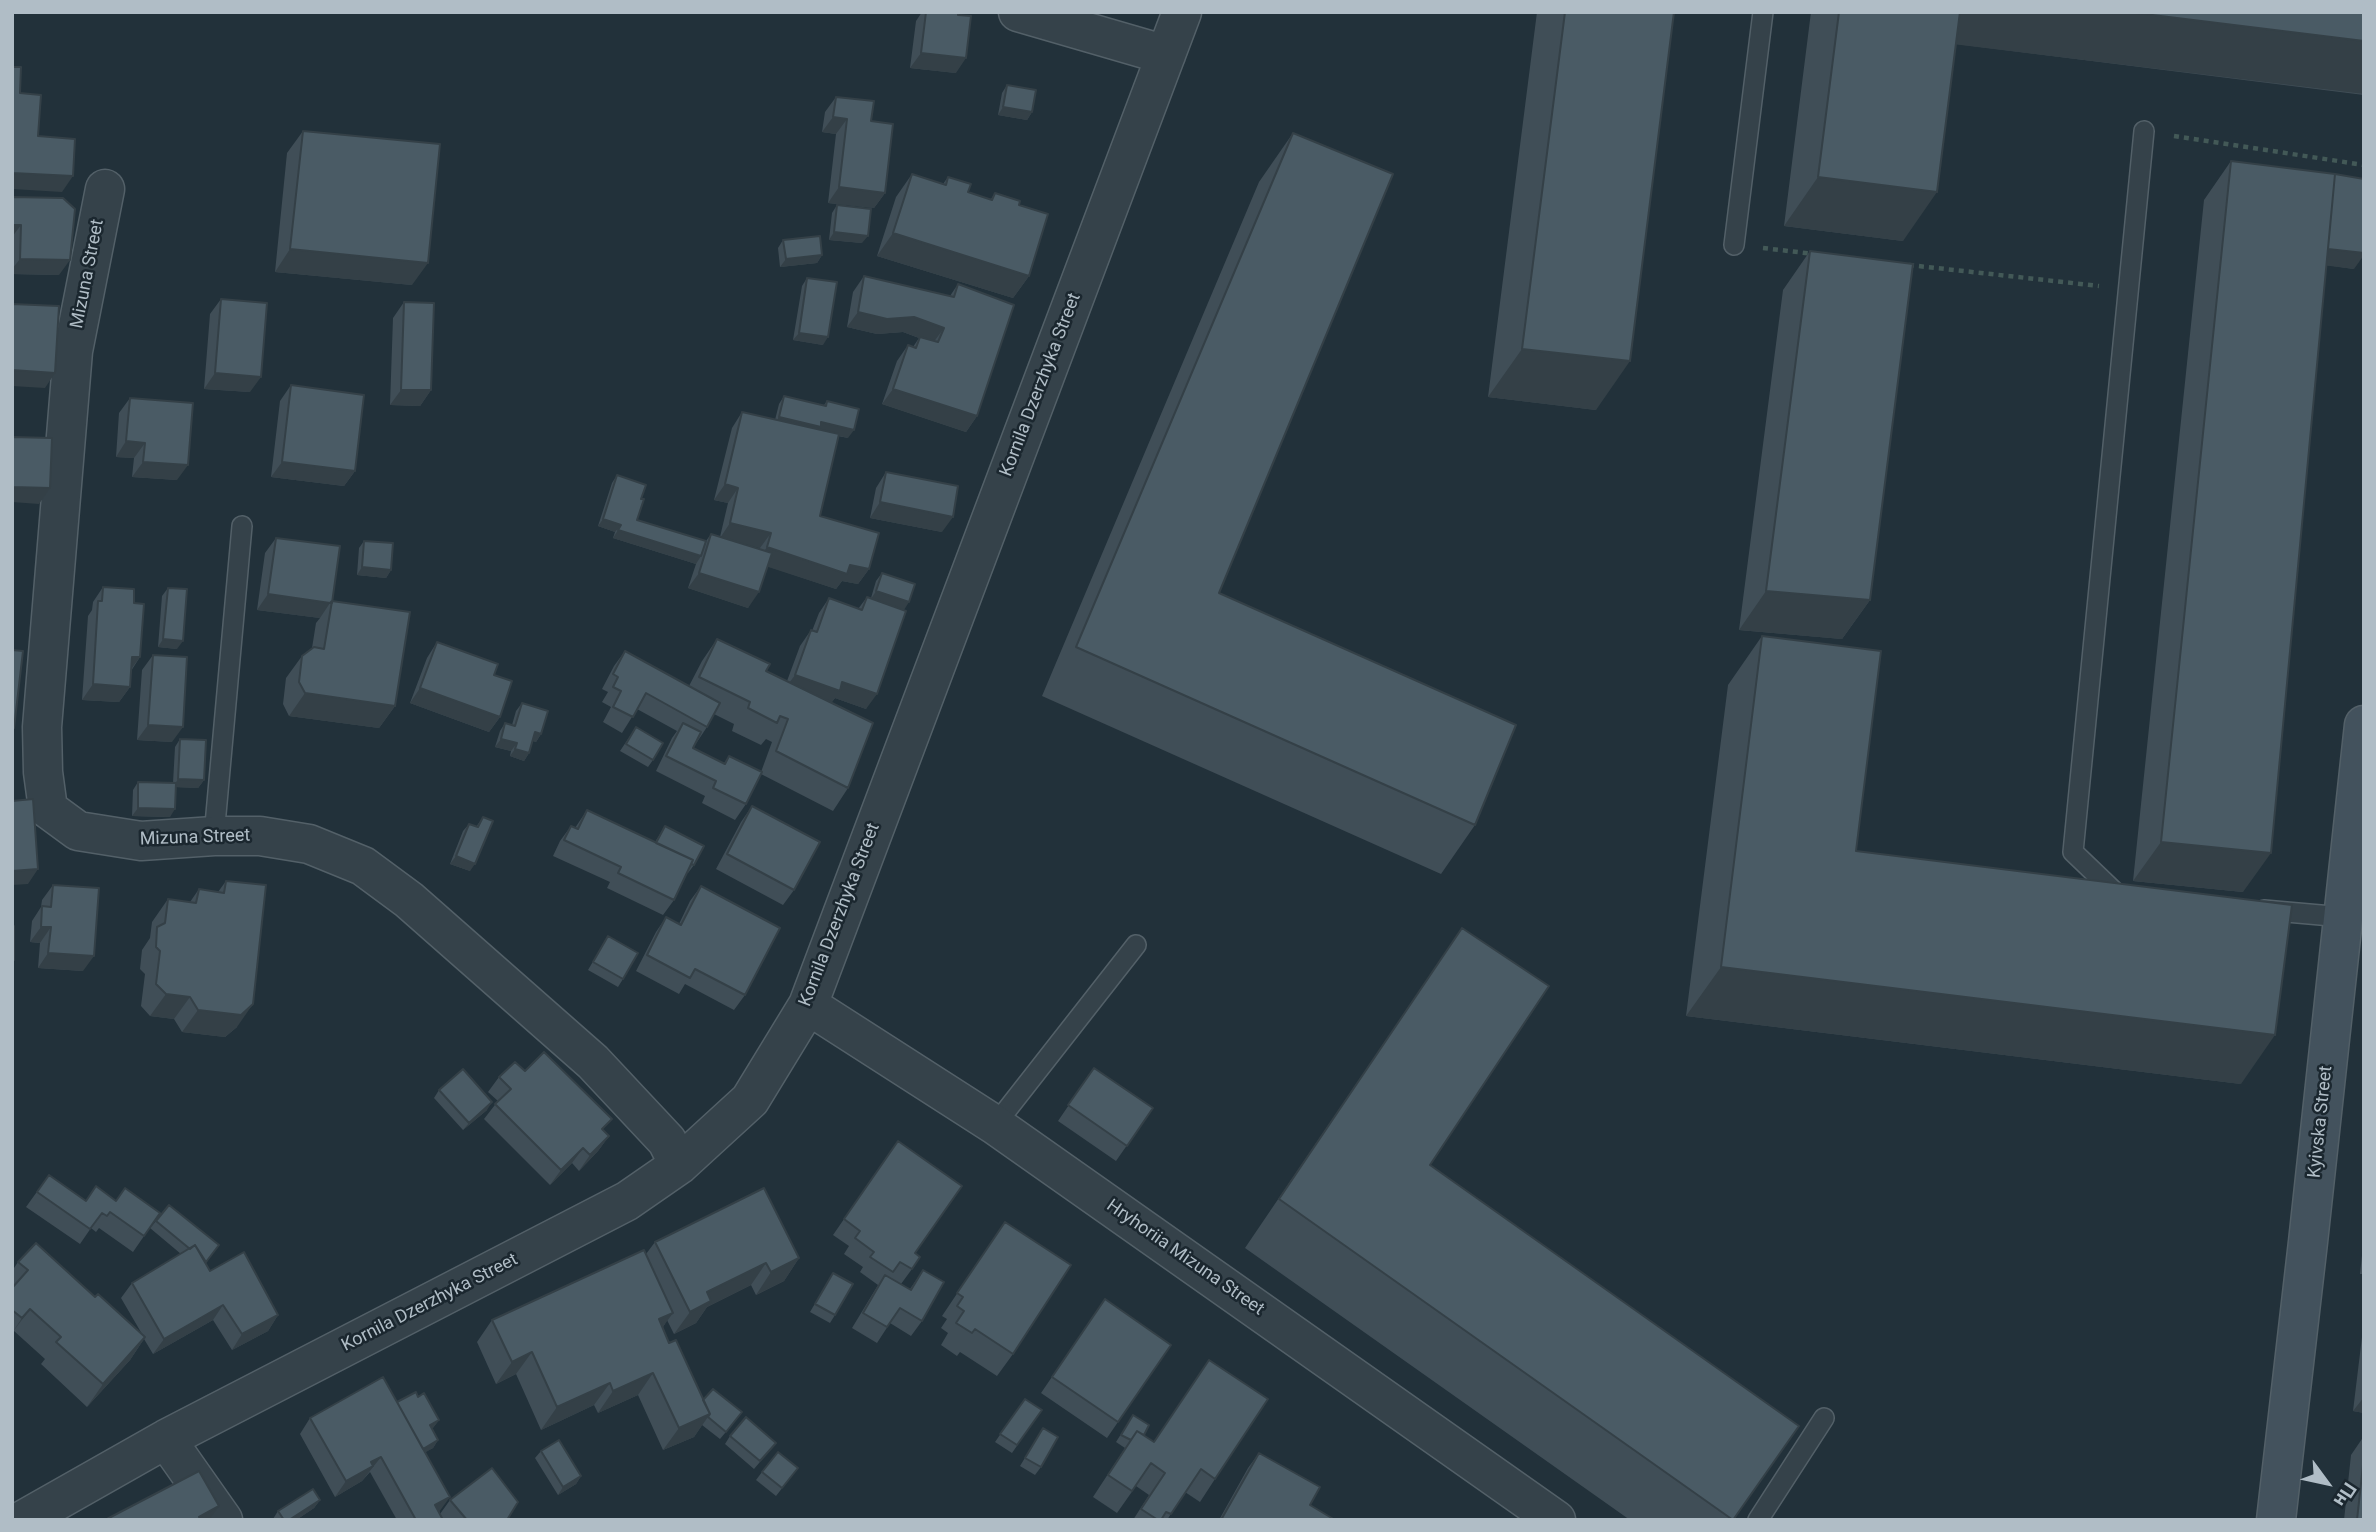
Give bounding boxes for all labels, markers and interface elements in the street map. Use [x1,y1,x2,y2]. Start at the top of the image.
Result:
street label: Mizuna Street [67,218,109,330]
street label: Kornila Dzerzhyka Street [996,290,1086,480]
street label: Kornila Dzerzhyka Street [795,820,885,1010]
street label: Mizuna Street [139,825,251,851]
street label: Kyivska Street [2304,1065,2338,1179]
street label: Hryhoriia Mizuna Street [1102,1195,1268,1321]
street label: Kornila Dzerzhyka Street [338,1249,522,1357]
north arrow [2292,1448,2362,1518]
text: Пн [2329,1478,2361,1511]

